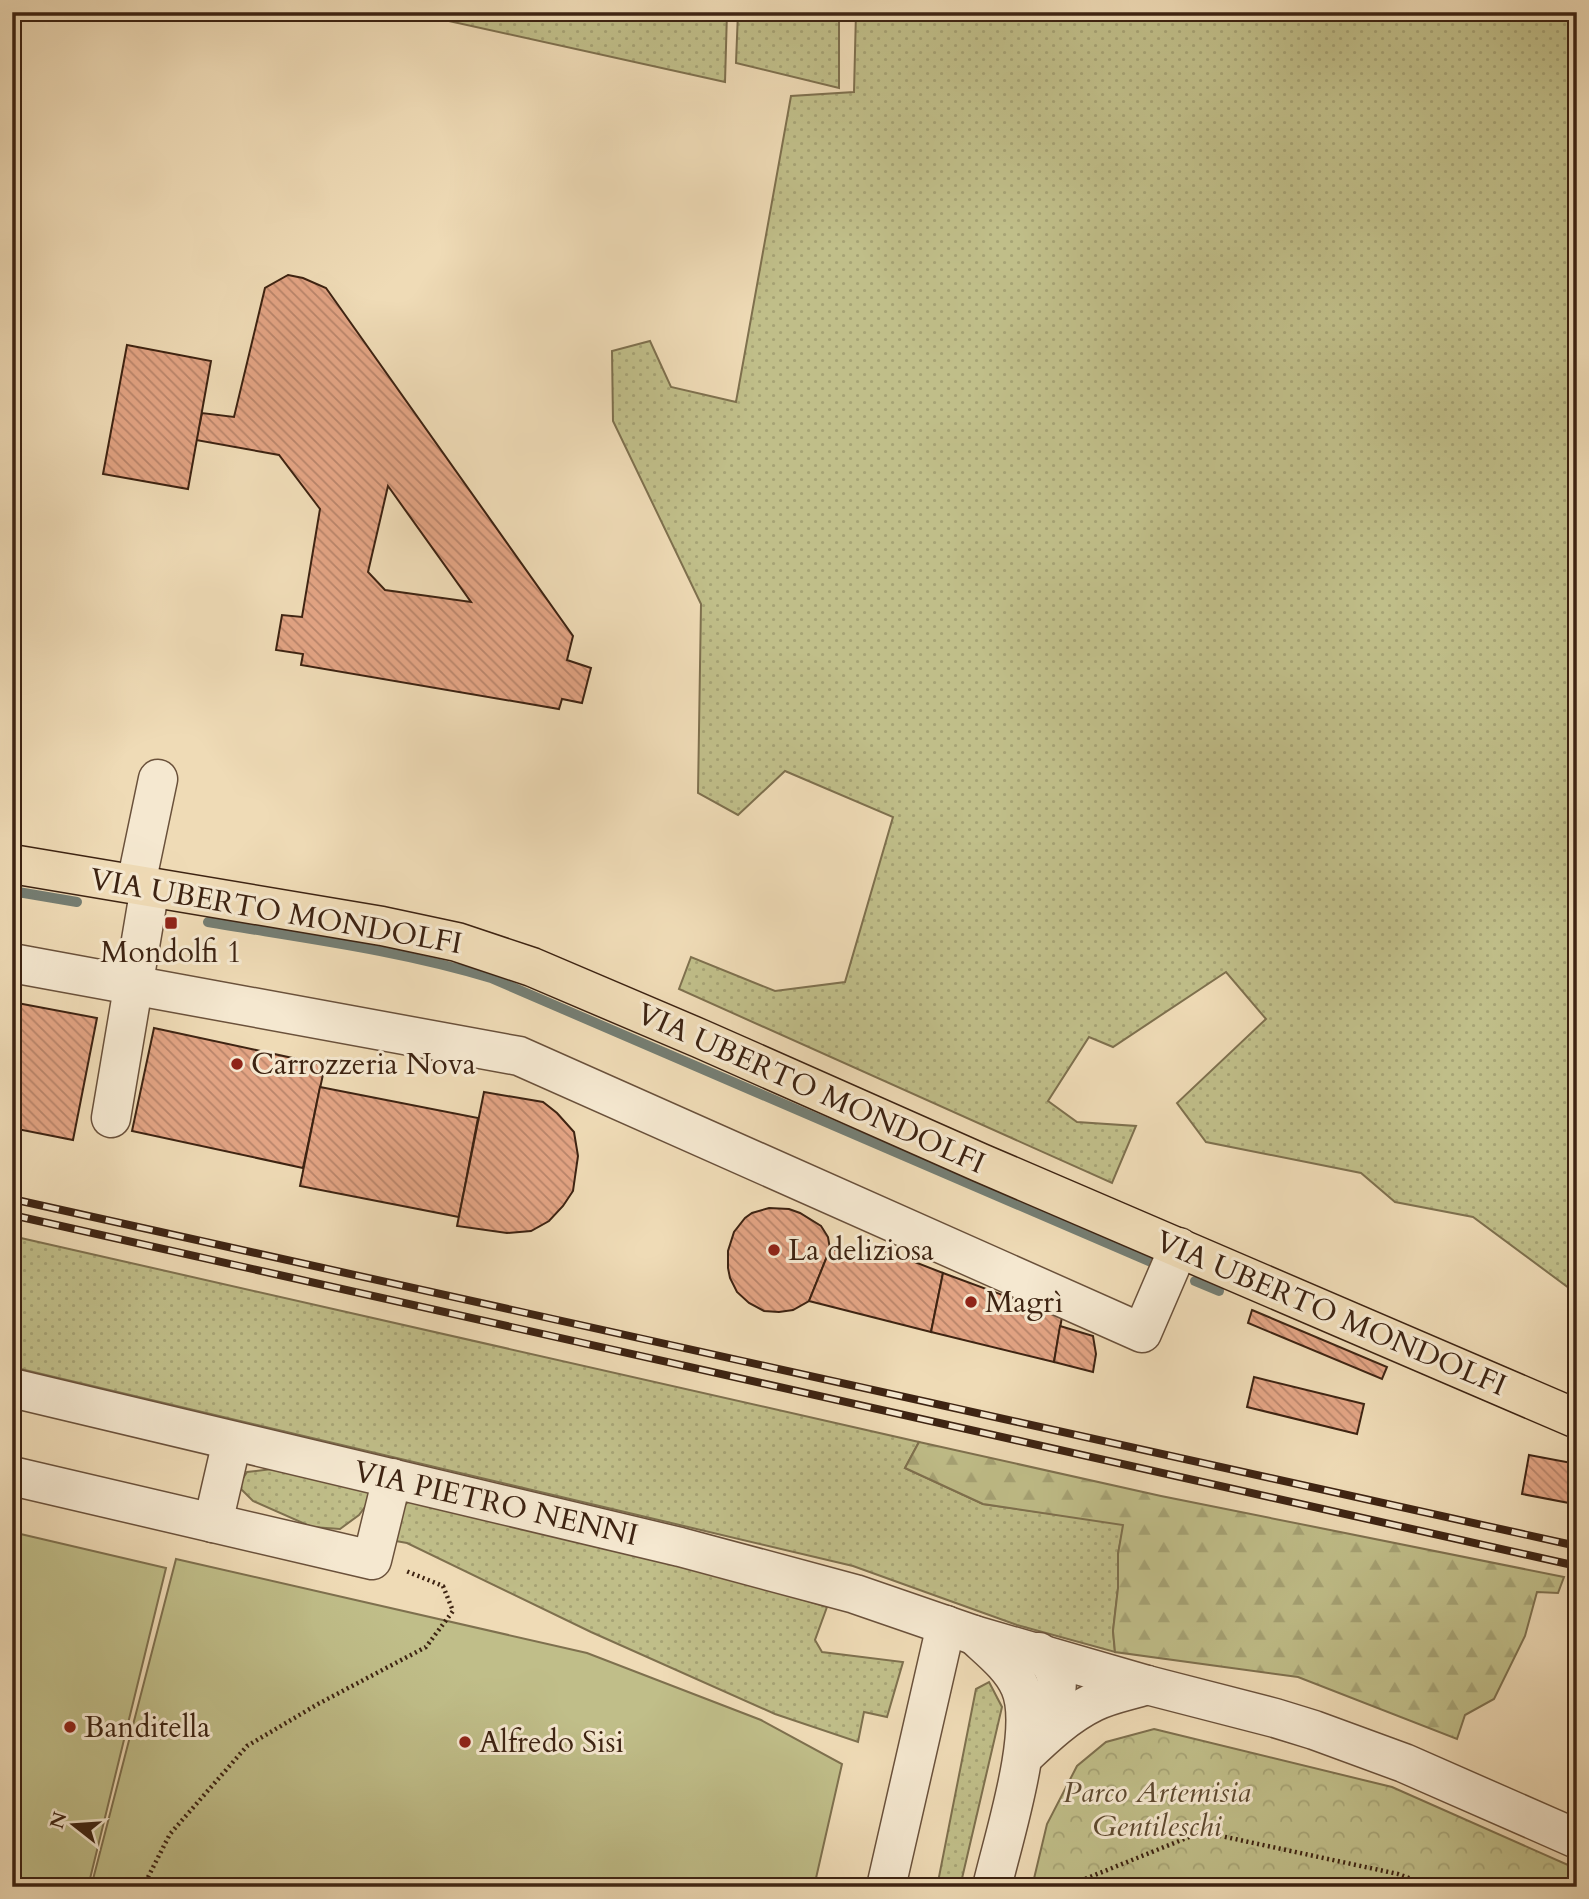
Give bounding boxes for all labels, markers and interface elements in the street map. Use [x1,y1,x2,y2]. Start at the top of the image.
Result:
street label: VIA UBERTO MONDOLFI [87,859,465,964]
marker: Mondolfi 1 [163,915,179,931]
place label: Mondolfi 1 [100,932,242,973]
street label: VIA UBERTO MONDOLFI [630,993,992,1184]
place label: Carrozzeria Nova [251,1044,476,1085]
marker: Carrozzeria Nova [229,1056,245,1072]
street label: VIA UBERTO MONDOLFI [1149,1221,1513,1406]
place label: La deliziosa [788,1230,934,1271]
marker: La deliziosa [766,1242,782,1258]
place label: Magrì [985,1282,1063,1323]
marker: Magrì [963,1294,979,1310]
street label: VIA PIETRO NENNI [350,1451,642,1556]
place label: Banditella [84,1707,210,1748]
marker: Banditella [62,1719,78,1735]
place label: Alfredo Sisi [479,1722,624,1763]
marker: Alfredo Sisi [457,1734,473,1750]
park label: Parco Artemisia Gentileschi [1063,1772,1251,1847]
north arrow [38,1790,108,1860]
text: N [44,1808,74,1832]

